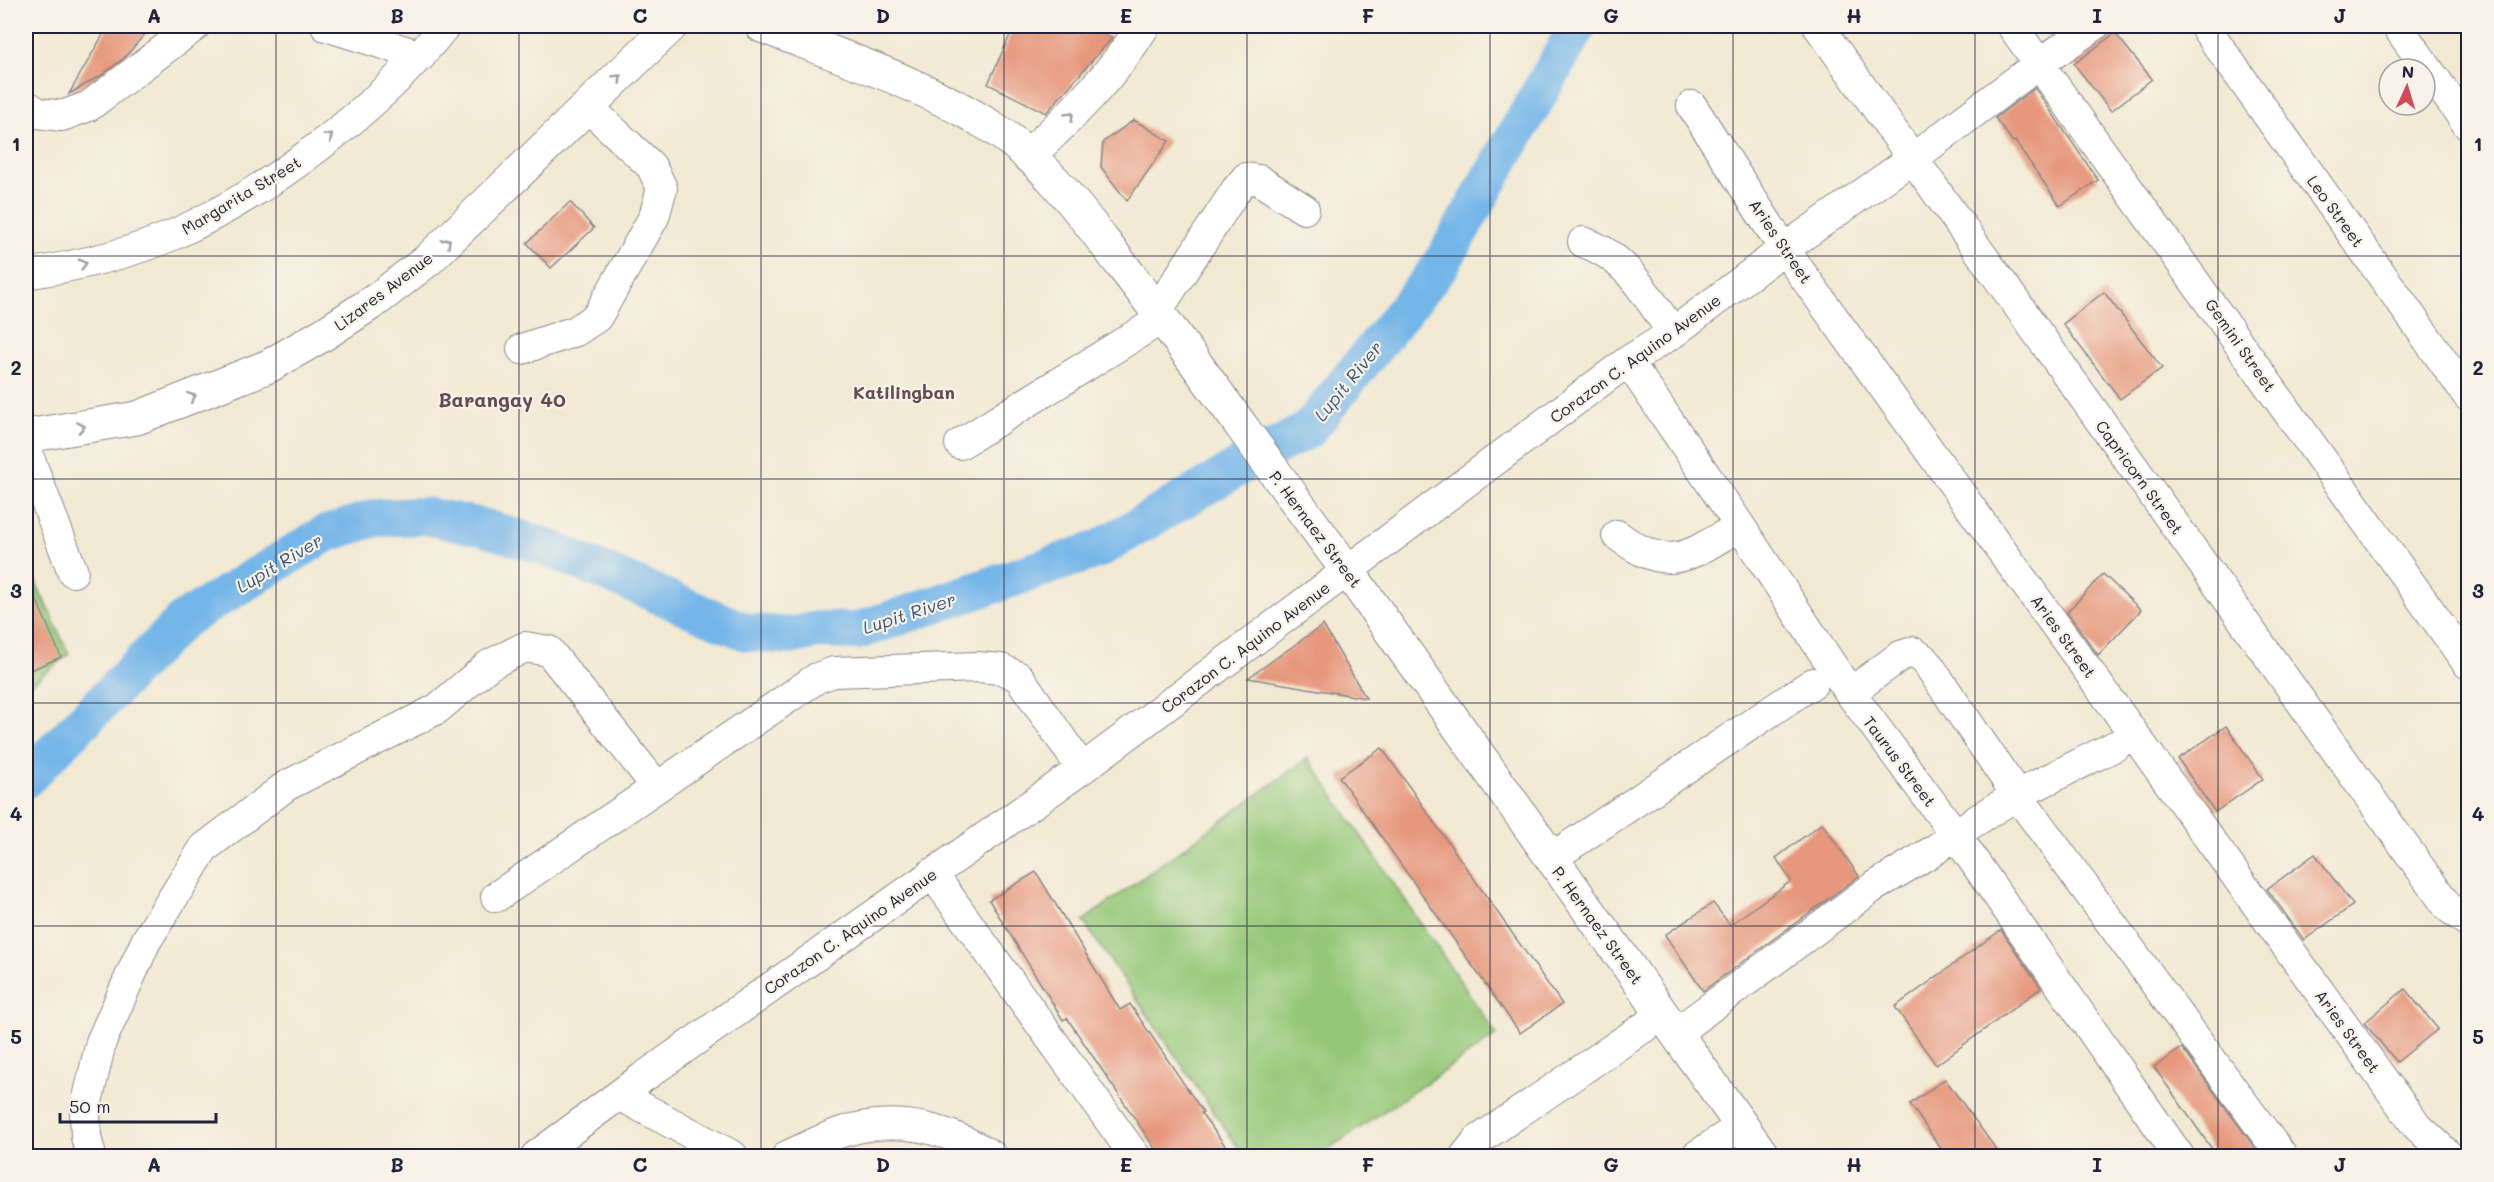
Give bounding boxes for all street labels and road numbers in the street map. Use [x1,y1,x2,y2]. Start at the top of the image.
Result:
street label: Margarita Street [177,151,305,239]
street label: Leo Street [2303,171,2369,251]
street label: Aries Street [1745,195,1817,287]
street label: Lizares Avenue [329,247,437,335]
street label: Corazon C. Aquino Avenue [1545,289,1725,427]
street label: Gemini Street [2201,294,2281,396]
street label: Capricorn Street [2092,416,2188,538]
street label: P. Hernaez Street [1265,466,1367,592]
street label: Corazon C. Aquino Avenue [1156,577,1334,717]
street label: Aries Street [2027,590,2101,682]
street label: Taurus Street [1859,711,1941,811]
street label: P. Hernaez Street [1548,862,1648,988]
street label: Corazon C. Aquino Avenue [759,863,941,999]
street label: Aries Street [2311,985,2385,1077]

